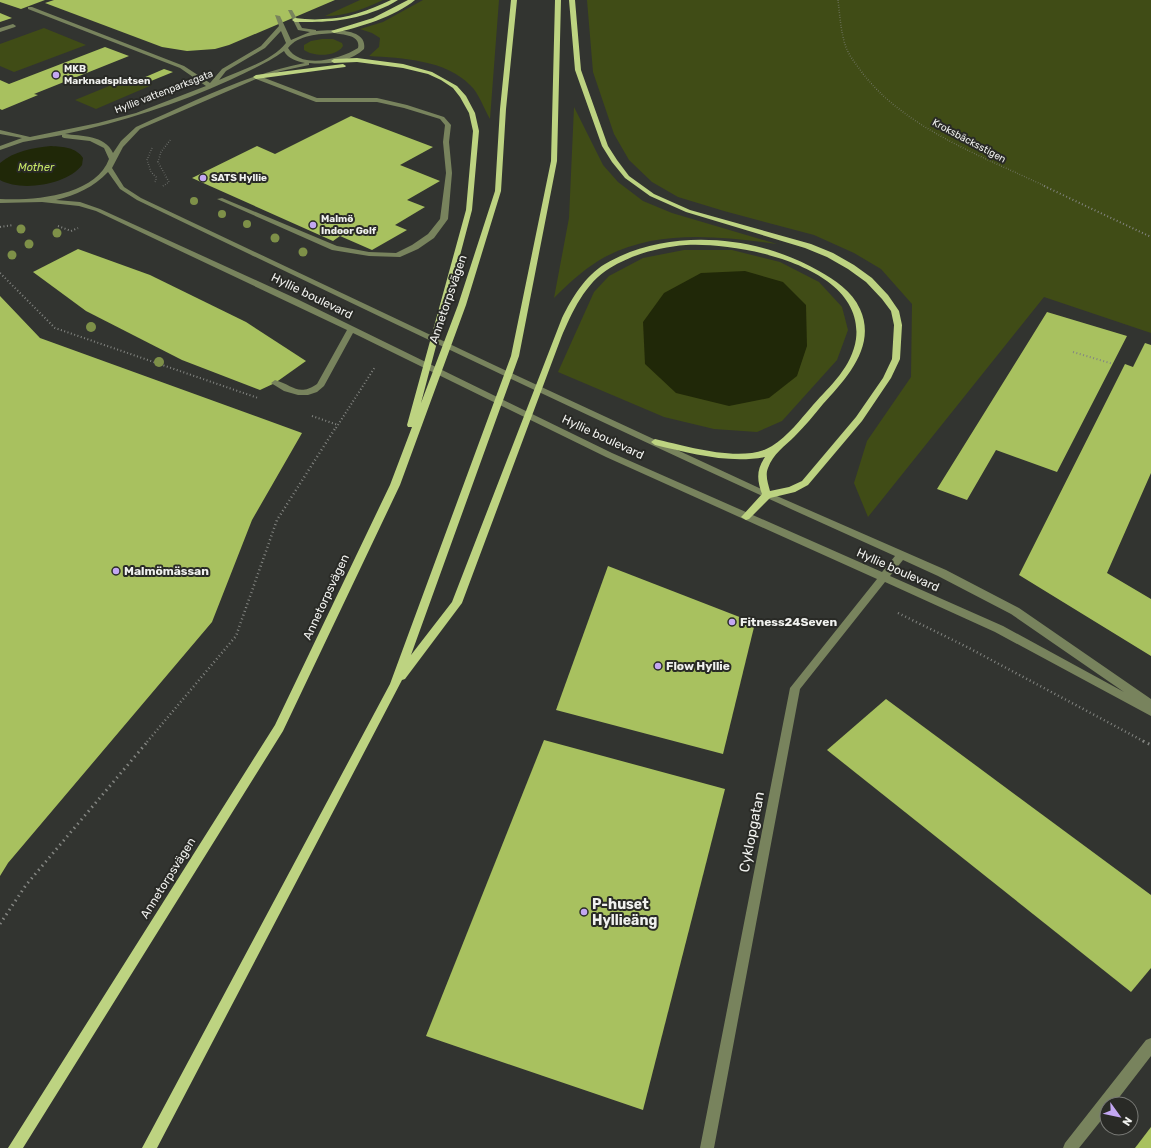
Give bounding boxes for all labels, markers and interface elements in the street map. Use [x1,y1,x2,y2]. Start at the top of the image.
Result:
place label: MKB Marknadsplatsen [64,63,150,87]
street label: Hyllie vattenparksgata [113,68,215,116]
marker: MKB Marknadsplatsen [51,70,61,80]
street label: Kroksbäcksstigen [930,116,1008,166]
water label: Mother [18,161,55,174]
place label: SATS Hyllie [211,172,267,184]
marker: SATS Hyllie [198,173,208,183]
place label: Malmö Indoor Golf [321,213,377,237]
marker: Malmö Indoor Golf [308,220,318,230]
street label: Annetorpsvägen [426,253,470,345]
street label: Hyllie boulevard [269,270,355,322]
street label: Hyllie boulevard [560,412,646,462]
street label: Hyllie boulevard [855,546,941,594]
street label: Annetorpsvägen [300,552,352,642]
place label: Malmömässan [124,564,209,578]
marker: Malmömässan [111,566,121,576]
place label: Fitness24Seven [740,615,837,629]
marker: Fitness24Seven [727,617,737,627]
place label: Flow Hyllie [666,659,730,673]
marker: Flow Hyllie [653,661,663,671]
street label: Cyklopgatan [736,790,768,874]
street label: Annetorpsvägen [138,835,198,921]
place label: P-huset Hyllieäng [592,896,657,929]
marker: P-huset Hyllieäng [579,907,589,917]
north arrow [1099,1096,1139,1136]
text: N [1119,1114,1135,1128]

